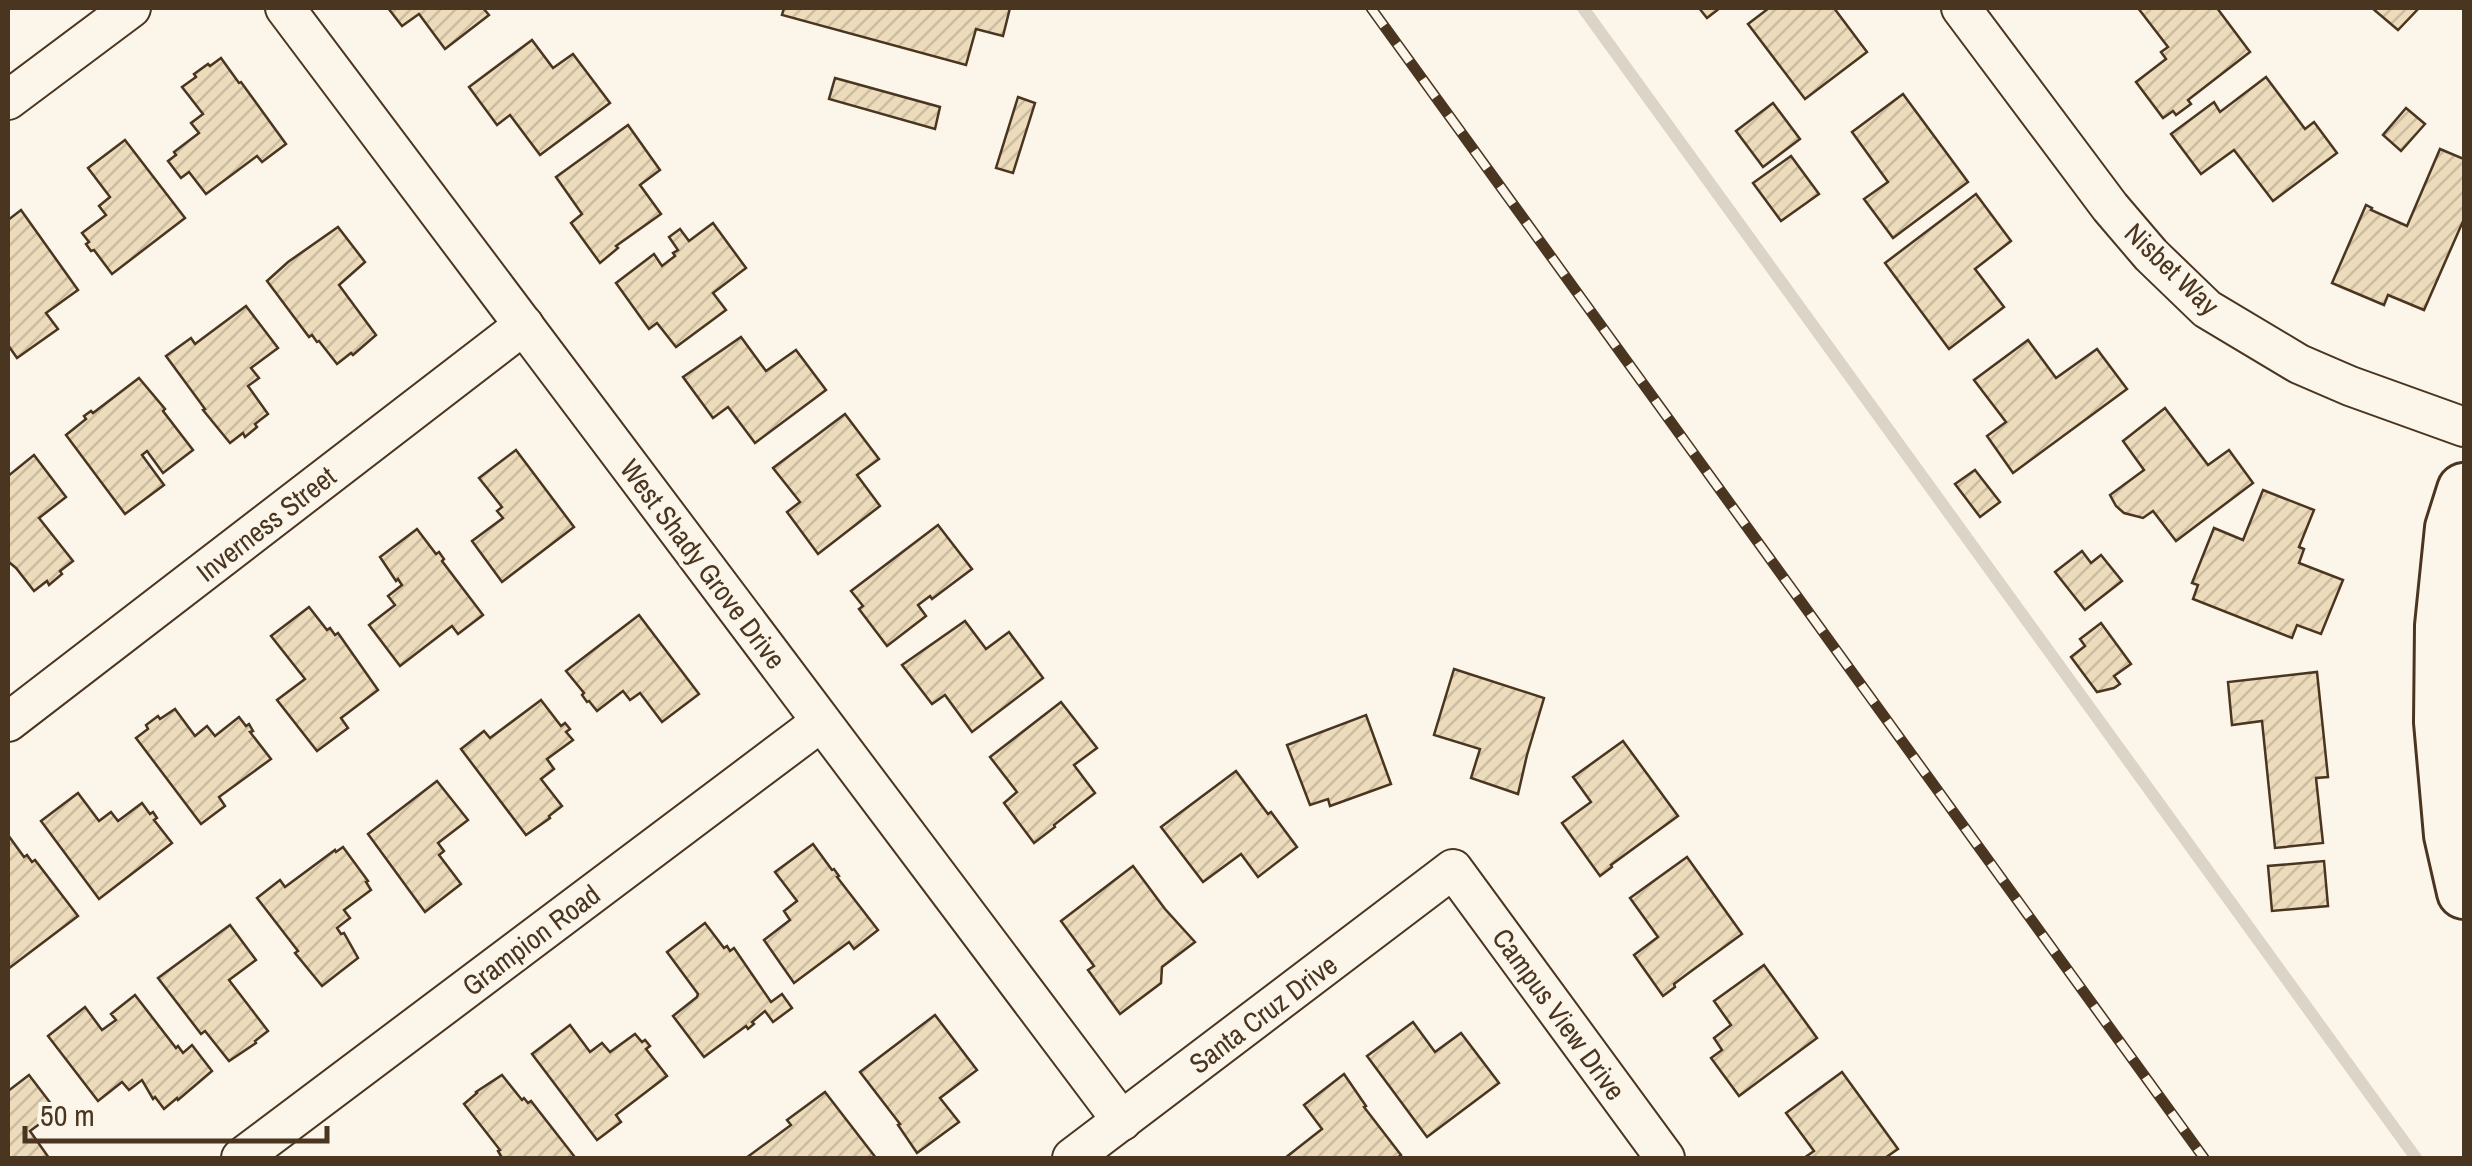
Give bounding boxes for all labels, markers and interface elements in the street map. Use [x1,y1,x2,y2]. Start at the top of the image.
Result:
street label: Nisbet Way [2116,214,2228,324]
street label: West Shady Grove Drive [612,451,794,677]
street label: Inverness Street [188,458,344,590]
street label: Grampion Road [454,876,608,1004]
street label: Campus View Drive [1484,920,1634,1108]
street label: Santa Cruz Drive [1181,946,1345,1082]
scale bar [25,1081,328,1143]
text: 50 m [40,1095,95,1135]

